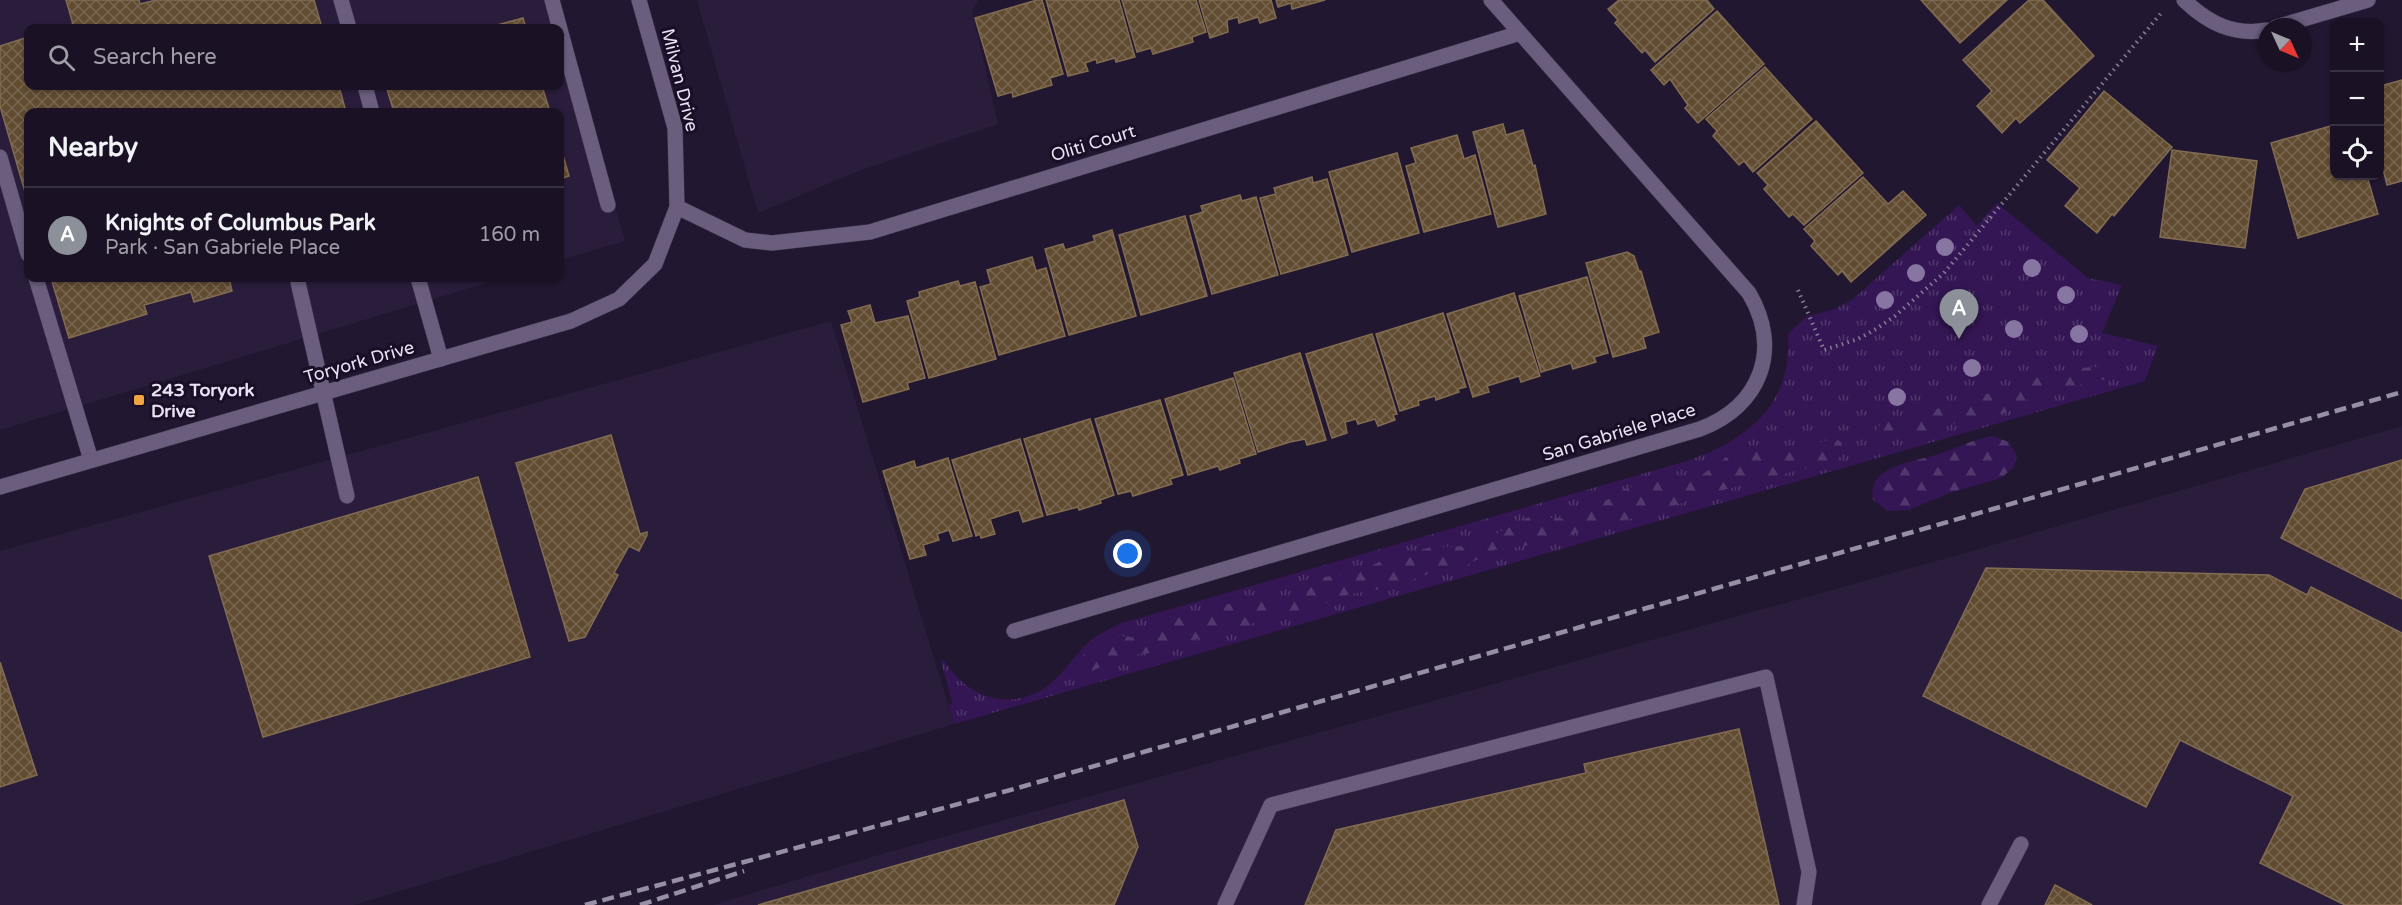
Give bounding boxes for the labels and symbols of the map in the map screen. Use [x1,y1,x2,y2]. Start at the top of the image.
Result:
north arrow [2258,18,2312,72]
street label: Milvan Drive [657,26,703,134]
street label: Oliti Court [1048,120,1138,166]
pin: A [1940,290,1978,339]
street label: Toryork Drive [301,336,417,388]
place label: 243 Toryork Drive [151,379,255,422]
marker: 243 Toryork Drive [132,393,146,407]
street label: San Gabriele Place [1540,398,1698,466]
your location [1113,539,1142,568]

